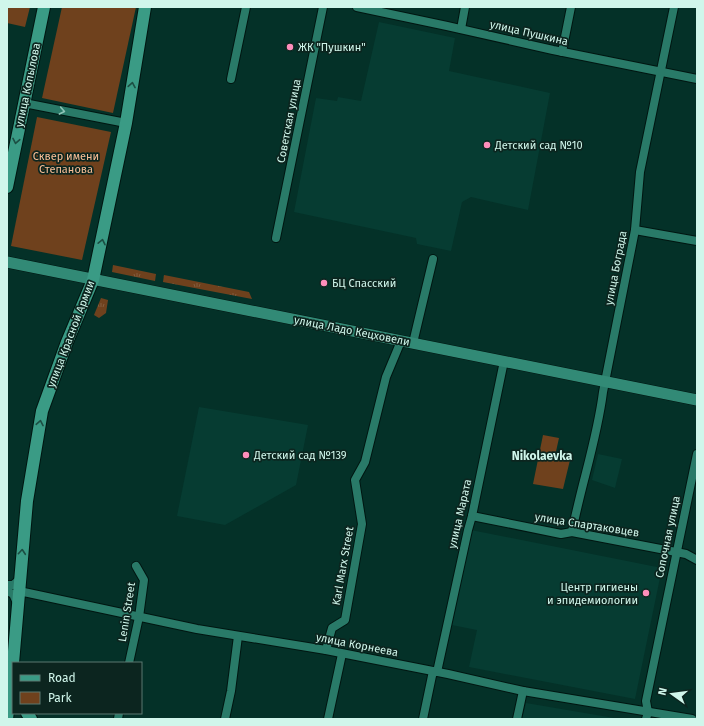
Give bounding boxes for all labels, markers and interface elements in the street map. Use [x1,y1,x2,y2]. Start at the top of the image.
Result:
street label: улица Пушкина [489,18,569,48]
place label: ЖК "Пушкин" [298,41,366,54]
street label: улица Копылова [13,42,43,128]
marker: ЖК "Пушкин" [285,42,295,52]
street label: Советская улица [274,78,304,164]
one-way arrow [127,82,136,88]
one-way arrow [59,106,65,114]
one-way arrow [13,138,21,144]
place label: Детский сад №10 [494,139,583,152]
marker: Детский сад №10 [482,140,492,150]
park label: Сквер имени Степанова [33,150,99,176]
street label: улица Бограда [602,230,630,306]
one-way arrow [97,239,105,245]
place label: БЦ Спасский [332,277,396,290]
marker: БЦ Спасский [319,278,329,288]
street label: улица Красной Армии [45,279,97,389]
street label: улица Ладо Кецховели [293,313,411,349]
one-way arrow [35,420,44,427]
place label: Детский сад №139 [253,449,347,462]
district label: Nikolaevka [512,449,573,463]
marker: Детский сад №139 [241,450,251,460]
street label: улица Марата [446,478,474,550]
street label: Сопочная улица [653,495,683,579]
street label: улица Спартаковцев [534,510,640,540]
street label: Karl Marx Street [330,526,356,606]
one-way arrow [18,549,27,555]
street label: Lenin Street [116,581,138,643]
place label: Центр гигиены и эпидемиологии [547,581,638,607]
marker: Центр гигиены и эпидемиологии [641,588,651,598]
street label: улица Корнеева [315,631,399,659]
legend [12,662,142,714]
text: Road [48,671,76,685]
north arrow [652,674,692,714]
text: N [656,687,670,697]
text: Park [48,691,72,705]

